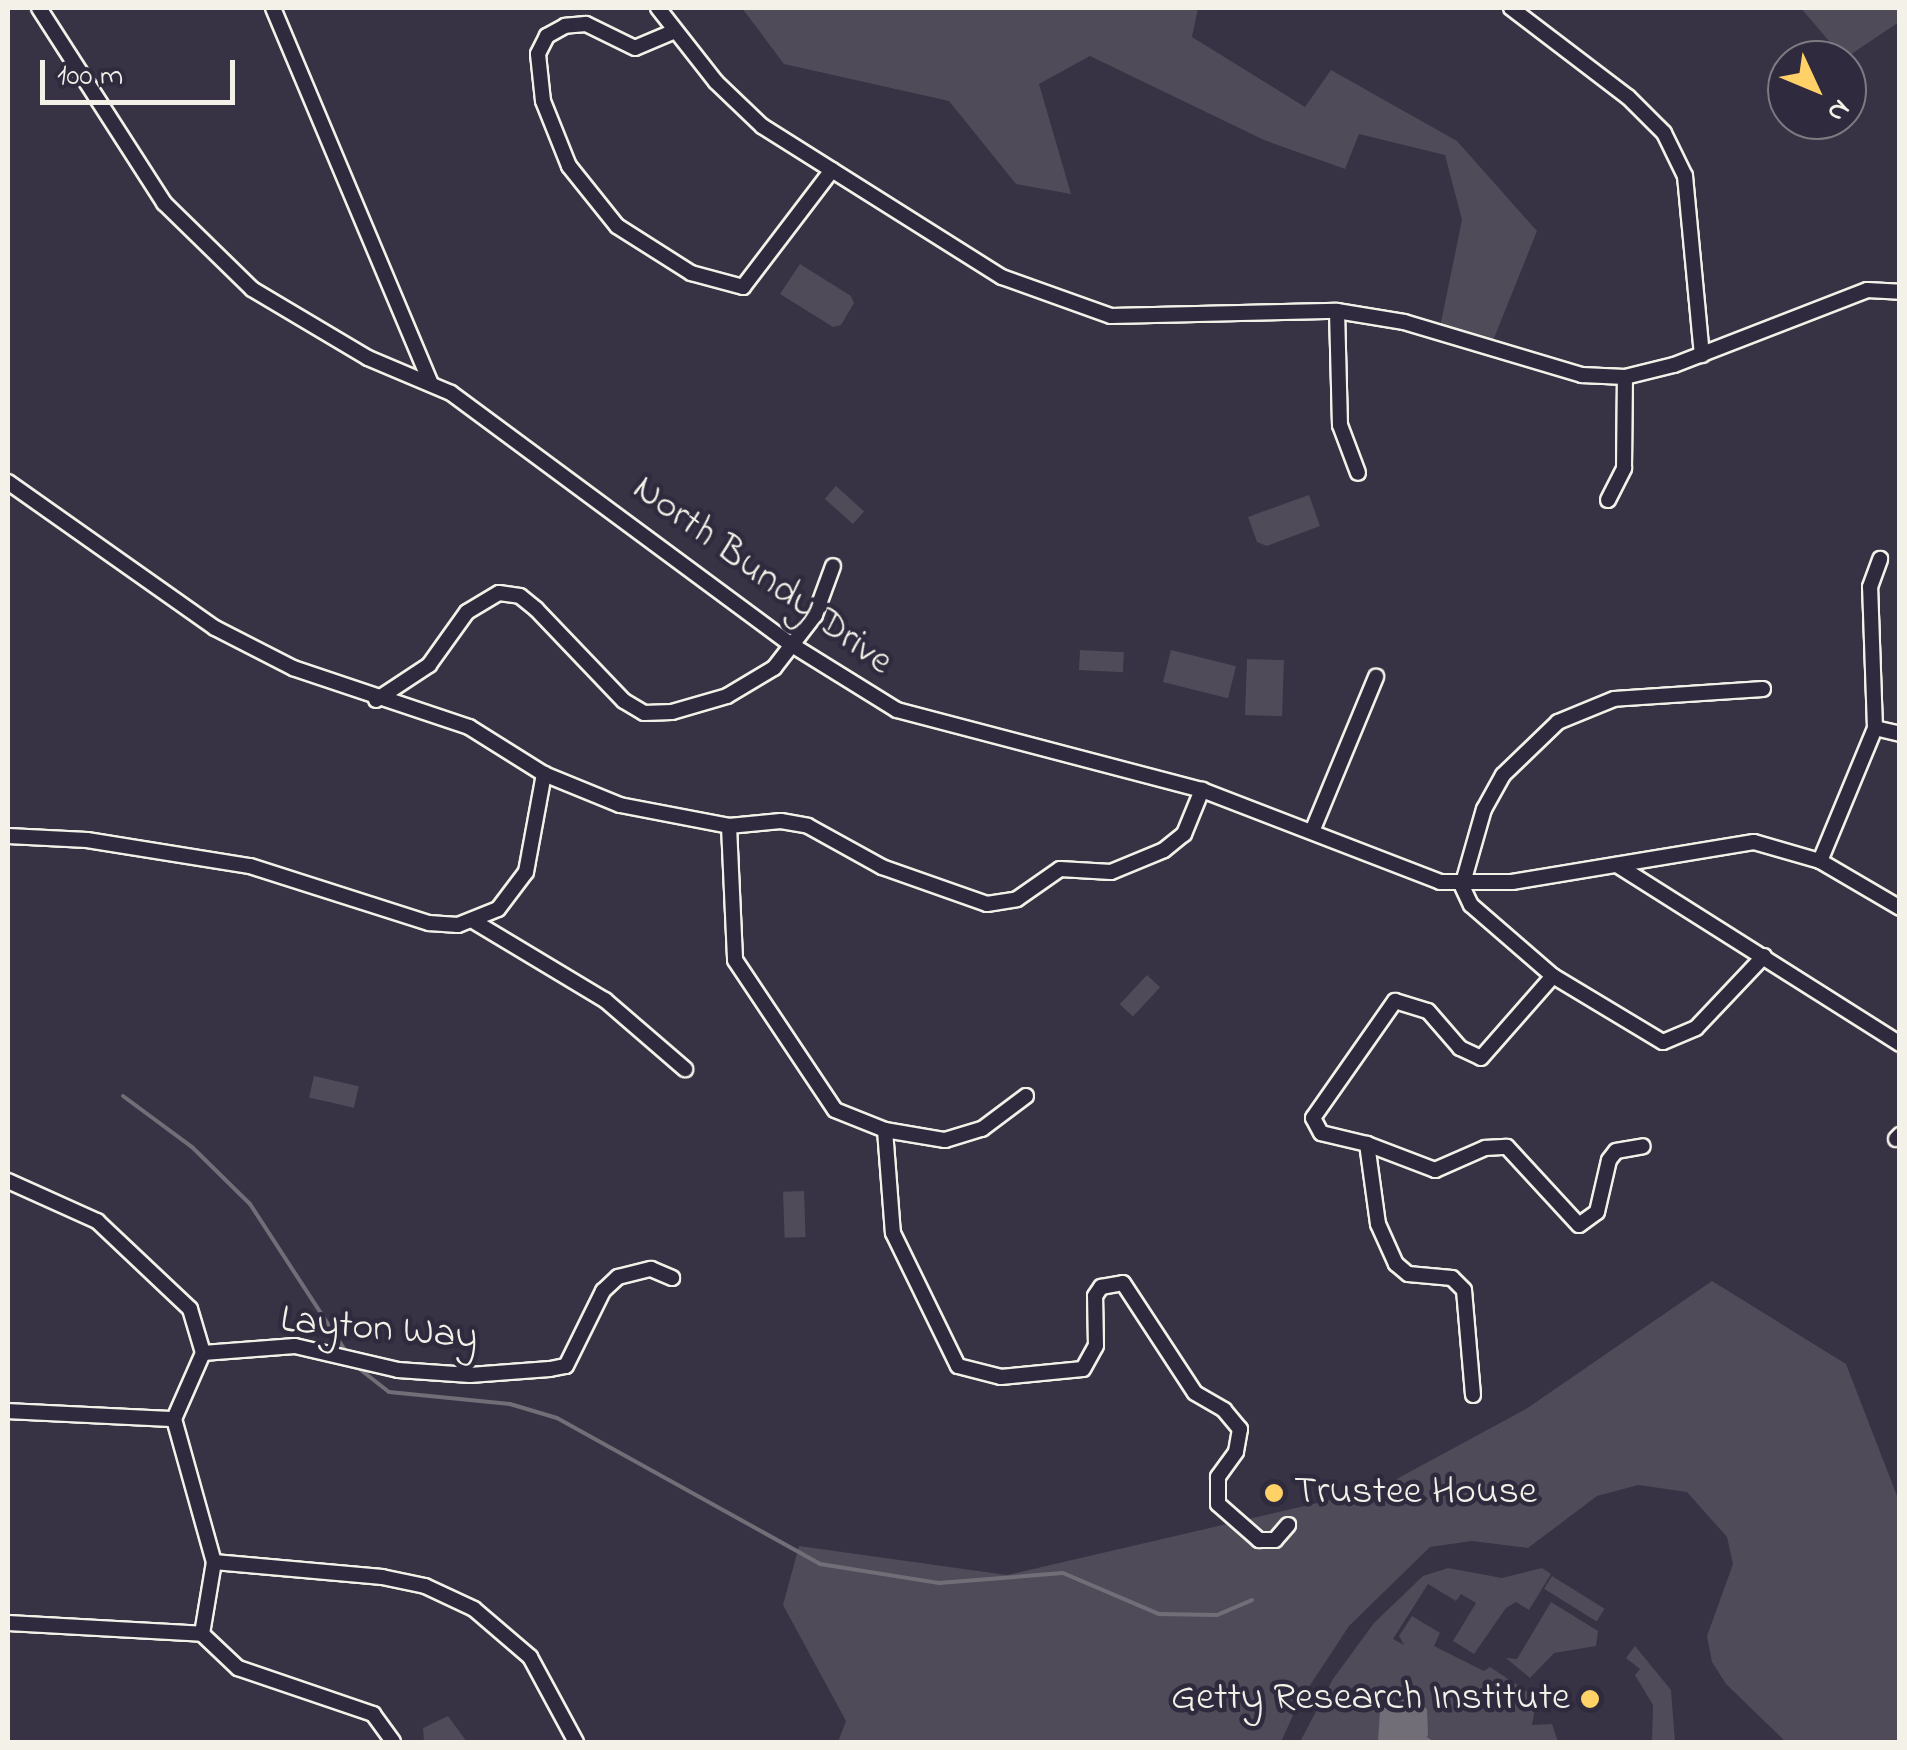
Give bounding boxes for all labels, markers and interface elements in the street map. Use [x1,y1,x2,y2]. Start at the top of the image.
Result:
scale bar [45,40,240,102]
north arrow [1767,40,1867,140]
text: 100 m [57,55,123,99]
text: N [1816,89,1859,131]
street label: North Bundy Drive [622,465,902,687]
street label: Layton Way [279,1297,479,1363]
place label: Trustee House [1294,1469,1537,1517]
marker: Trustee House [1263,1482,1285,1504]
place label: Getty Research Institute [1171,1675,1570,1723]
marker: Getty Research Institute [1579,1688,1601,1710]

